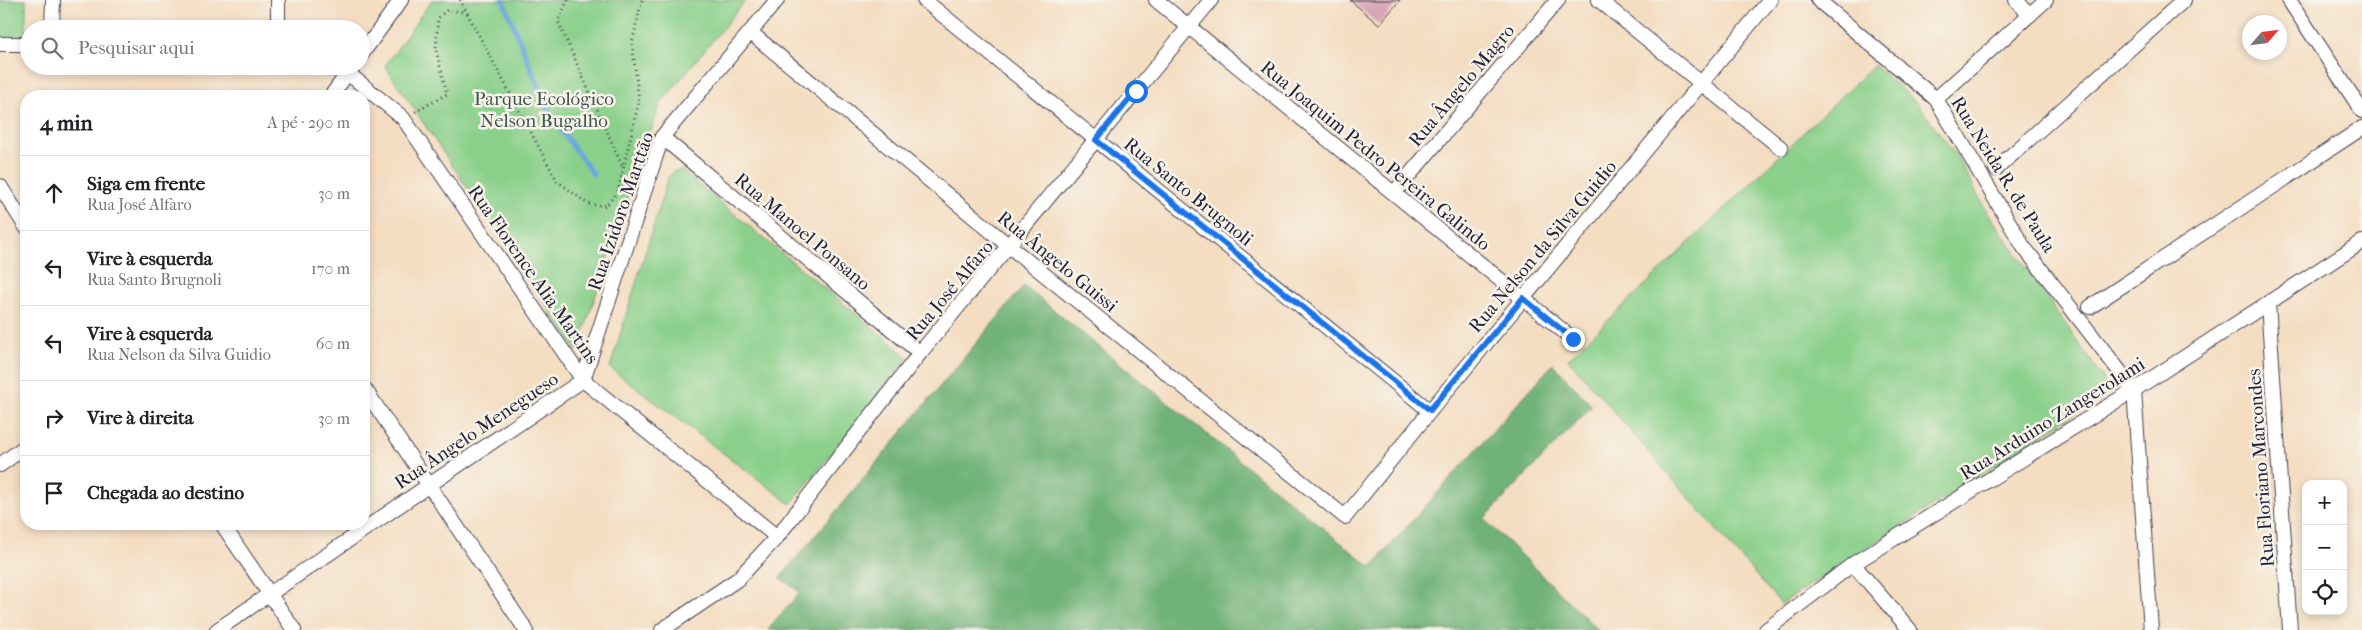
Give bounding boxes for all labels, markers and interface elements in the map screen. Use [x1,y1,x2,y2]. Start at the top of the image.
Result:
north arrow [2242,15,2287,60]
search box [20,20,370,75]
street label: Rua Ângelo Magro [1404,20,1520,151]
icon: search [38,34,66,62]
text: Pesquisar aqui [78,37,195,59]
street label: Rua Joaquim Pedro Pereira Galindo [1256,56,1495,256]
route start [1125,80,1148,103]
park label: Parque Ecológico Nelson Bugalho [474,88,614,132]
street label: Rua Neida R. de Paula [1946,92,2060,257]
text: 4 min [40,111,93,135]
text: A pé · 290 m [267,113,350,132]
street label: Rua Izidoro Marttão [583,129,659,294]
street label: Rua Santo Brugnoli [1119,133,1258,251]
street label: Rua Nelson da Silva Guidio [1464,156,1622,337]
street label: Rua Manoel Ponsano [730,169,875,295]
text: Siga em frente [87,173,205,195]
icon: ahead [40,179,68,207]
street label: Rua Florence Alia Martins [463,181,603,368]
text: 30 m [318,184,350,203]
text: Rua José Alfaro [87,195,192,214]
street label: Rua Ângelo Guissi [993,207,1122,317]
street label: Rua José Alfaro [901,236,998,345]
text: Vire à esquerda [87,248,213,270]
icon: left [40,254,68,282]
text: 170 m [311,259,350,278]
text: Rua Santo Brugnoli [87,270,222,289]
text: Vire à esquerda [87,323,213,345]
route end [1562,328,1585,351]
icon: left [40,329,68,357]
text: 60 m [316,334,350,353]
text: Rua Nelson da Silva Guidio [87,345,271,364]
street label: Rua Arduino Zangerolami [1956,353,2149,485]
street label: Rua Ângelo Menegueso [390,368,563,494]
street label: Rua Floriano Marcondes [2243,368,2279,568]
icon: right [40,404,68,432]
text: Vire à direita [87,407,194,429]
text: 30 m [318,409,350,428]
icon: arrive [40,479,68,507]
map controls [2302,480,2347,615]
button: + [2302,480,2347,525]
text: Chegada ao destino [87,482,244,504]
button: − [2302,525,2347,570]
button: locate [2302,570,2347,615]

